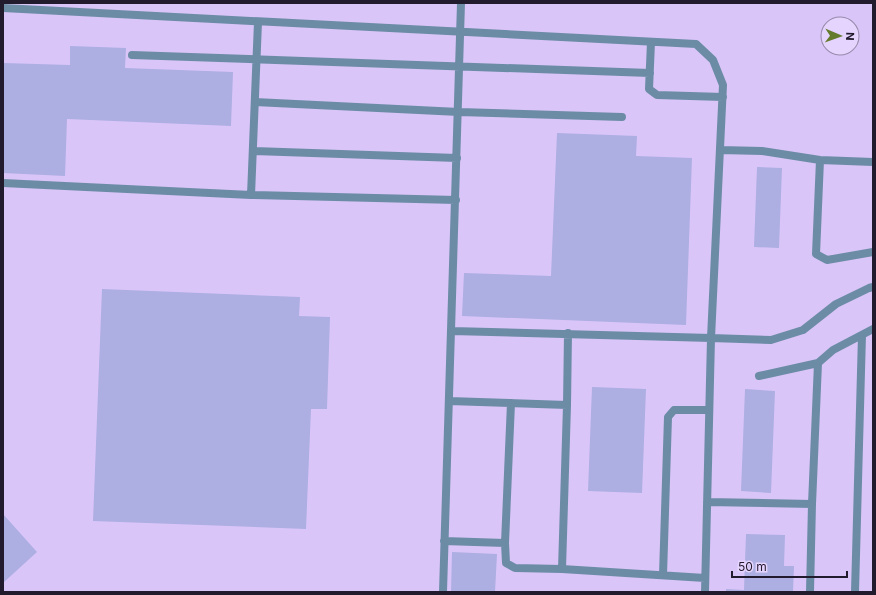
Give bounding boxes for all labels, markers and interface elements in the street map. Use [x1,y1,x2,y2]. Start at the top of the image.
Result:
north arrow [820,16,860,56]
text: N [843,32,857,41]
scale bar [732,553,847,579]
text: 50 m [738,559,767,574]

